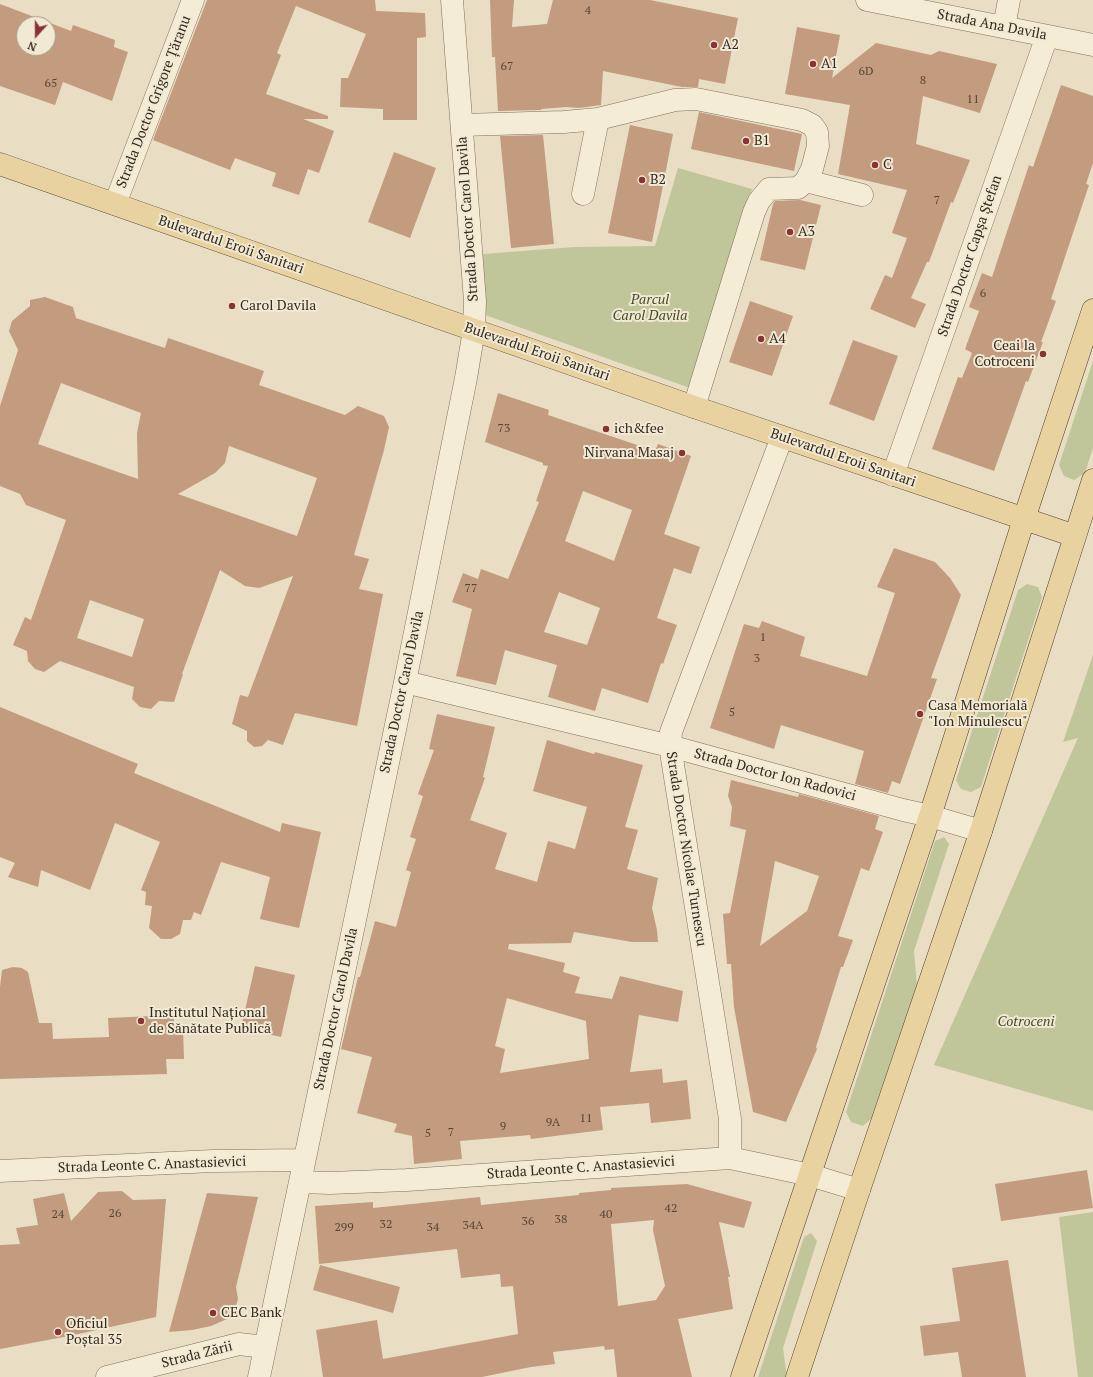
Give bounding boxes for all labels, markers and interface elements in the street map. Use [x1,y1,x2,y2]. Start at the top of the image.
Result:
house number: 4 [585,4,591,18]
street label: Strada Ana Davila [936,6,1048,44]
street label: Strada Doctor Grigore Țăranu [113,13,195,191]
north arrow [16,16,56,56]
place label: A2 [722,37,739,53]
text: N [26,38,38,54]
marker: A2 [709,40,719,50]
place label: A1 [821,56,838,72]
marker: A1 [808,59,818,69]
house number: 67 [501,60,513,74]
house number: 6D [859,65,873,79]
house number: 8 [920,74,926,88]
house number: 65 [45,77,57,91]
house number: 11 [967,93,979,107]
place label: B1 [754,133,770,149]
street label: Strada Doctor Carol Davila [454,136,482,302]
marker: B1 [741,136,751,146]
place label: C [883,157,892,173]
marker: C [870,160,880,170]
place label: B2 [650,172,666,188]
street label: Strada Doctor Capșa Ștefan [934,173,1006,339]
marker: B2 [637,175,647,185]
house number: 7 [934,194,940,208]
street label: Bulevardul Eroii Sanitari [156,212,306,278]
place label: A3 [798,224,815,240]
marker: A3 [785,227,795,237]
house number: 6 [980,287,986,301]
park label: Parcul Carol Davila [613,292,687,324]
place label: Carol Davila [240,298,316,314]
marker: Carol Davila [227,301,237,311]
street label: Bulevardul Eroii Sanitari [462,319,612,385]
place label: A4 [769,331,786,347]
marker: A4 [756,334,766,344]
place label: Ceai la Cotroceni [975,338,1035,370]
marker: Ceai la Cotroceni [1038,349,1048,359]
place label: ich&fee [614,421,664,437]
house number: 73 [498,422,510,436]
marker: ich&fee [601,424,611,434]
street label: Bulevardul Eroii Sanitari [768,425,918,491]
place label: Nirvana Masaj [585,445,674,461]
marker: Nirvana Masaj [677,448,687,458]
house number: 77 [465,582,477,596]
street label: Strada Doctor Carol Davila [377,609,427,775]
house number: 1 [760,631,766,645]
house number: 3 [754,652,760,666]
place label: Casa Memorială "Ion Minulescu" [928,698,1028,730]
house number: 5 [729,706,735,720]
marker: Casa Memorială "Ion Minulescu" [915,709,925,719]
street label: Strada Doctor Ion Radovici [692,745,858,805]
street label: Strada Doctor Nicolae Turnescu [662,750,710,948]
street label: Strada Doctor Carol Davila [311,926,361,1092]
place label: Institutul Național de Sănătate Publică [149,1005,271,1038]
park label: Cotroceni [998,1014,1054,1030]
marker: Institutul Național de Sănătate Publică [136,1016,146,1026]
house number: 11 [580,1112,592,1126]
house number: 9A [546,1116,560,1130]
house number: 9 [500,1120,506,1134]
house number: 7 [448,1126,454,1140]
house number: 5 [425,1127,431,1141]
street label: Strada Leonte C. Anastasievici [58,1153,246,1177]
street label: Strada Leonte C. Anastasievici [486,1153,676,1183]
house number: 42 [665,1202,677,1216]
house number: 26 [109,1207,121,1221]
house number: 24 [52,1208,64,1222]
house number: 40 [600,1208,612,1222]
house number: 38 [555,1213,567,1227]
house number: 36 [522,1215,534,1229]
house number: 32 [380,1218,392,1232]
house number: 34A [463,1219,483,1233]
house number: 299 [334,1221,354,1235]
house number: 34 [427,1221,439,1235]
place label: CEC Bank [221,1305,282,1321]
marker: CEC Bank [208,1308,218,1318]
place label: Oficiul Poștal 35 [66,1316,123,1348]
marker: Oficiul Poștal 35 [53,1327,63,1337]
street label: Strada Zării [160,1338,234,1372]

